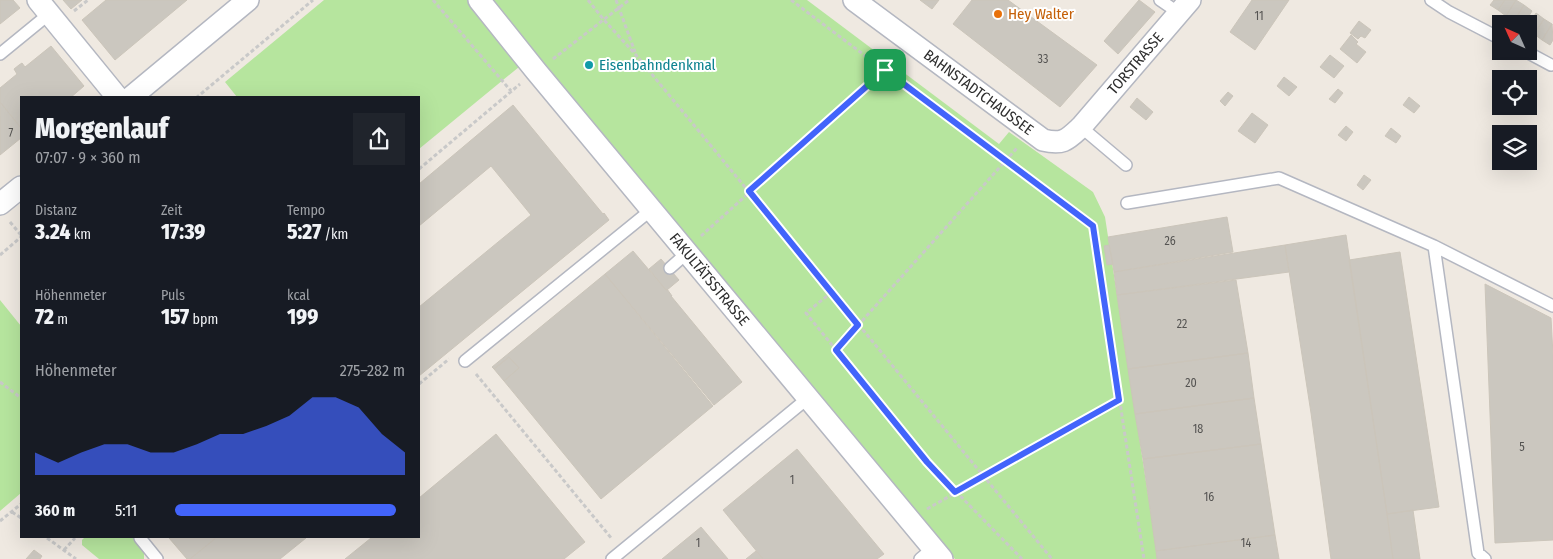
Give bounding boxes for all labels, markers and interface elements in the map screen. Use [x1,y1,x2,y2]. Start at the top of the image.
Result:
place label: Hey Walter [1008,5,1075,23]
marker: Hey Walter [992,8,1004,20]
house number: 11 [1254,9,1264,23]
north arrow [1492,15,1538,60]
map controls [1492,15,1537,170]
street label: TORSTRASSE [1104,29,1167,98]
street label: BAHNSTADTCHAUSSEE [920,46,1037,139]
pin [864,49,906,91]
house number: 33 [1038,52,1048,66]
place label: Eisenbahndenkmal [599,56,716,74]
icon: arrive [871,56,899,84]
marker: Eisenbahndenkmal [583,59,595,71]
button: locate [1492,70,1537,115]
text: Morgenlauf [35,112,168,145]
button: share [353,113,405,165]
button: layers [1492,125,1537,170]
house number: 7 [9,126,14,140]
text: 07:07 · 9 × 360 m [35,148,140,167]
text: Distanz [35,202,77,219]
text: Zeit [161,202,182,219]
text: Tempo [287,202,325,219]
text: 3.24 [35,219,70,245]
text: 17:39 [161,219,205,245]
text: 5:27 [287,219,321,245]
text: km [70,226,91,243]
text: /km [321,226,348,243]
street label: FAKULTÄTSSTRASSE [666,229,753,329]
house number: 26 [1164,234,1176,248]
text: Höhenmeter [35,287,106,304]
text: Puls [161,287,185,304]
text: kcal [287,287,310,304]
text: 72 [35,304,54,330]
text: 157 [161,304,189,330]
text: 199 [287,304,318,330]
text: m [54,311,68,328]
text: bpm [189,311,218,328]
house number: 22 [1177,317,1187,331]
text: Höhenmeter [35,361,117,380]
text: 275–282 m [340,361,405,380]
house number: 20 [1185,376,1197,390]
house number: 18 [1193,422,1203,436]
house number: 5 [1519,440,1525,454]
house number: 1 [790,473,794,487]
house number: 16 [1204,490,1214,504]
text: 360 m [35,501,75,520]
text: 5:11 [115,501,137,520]
house number: 1 [696,536,700,550]
house number: 14 [1241,536,1251,550]

